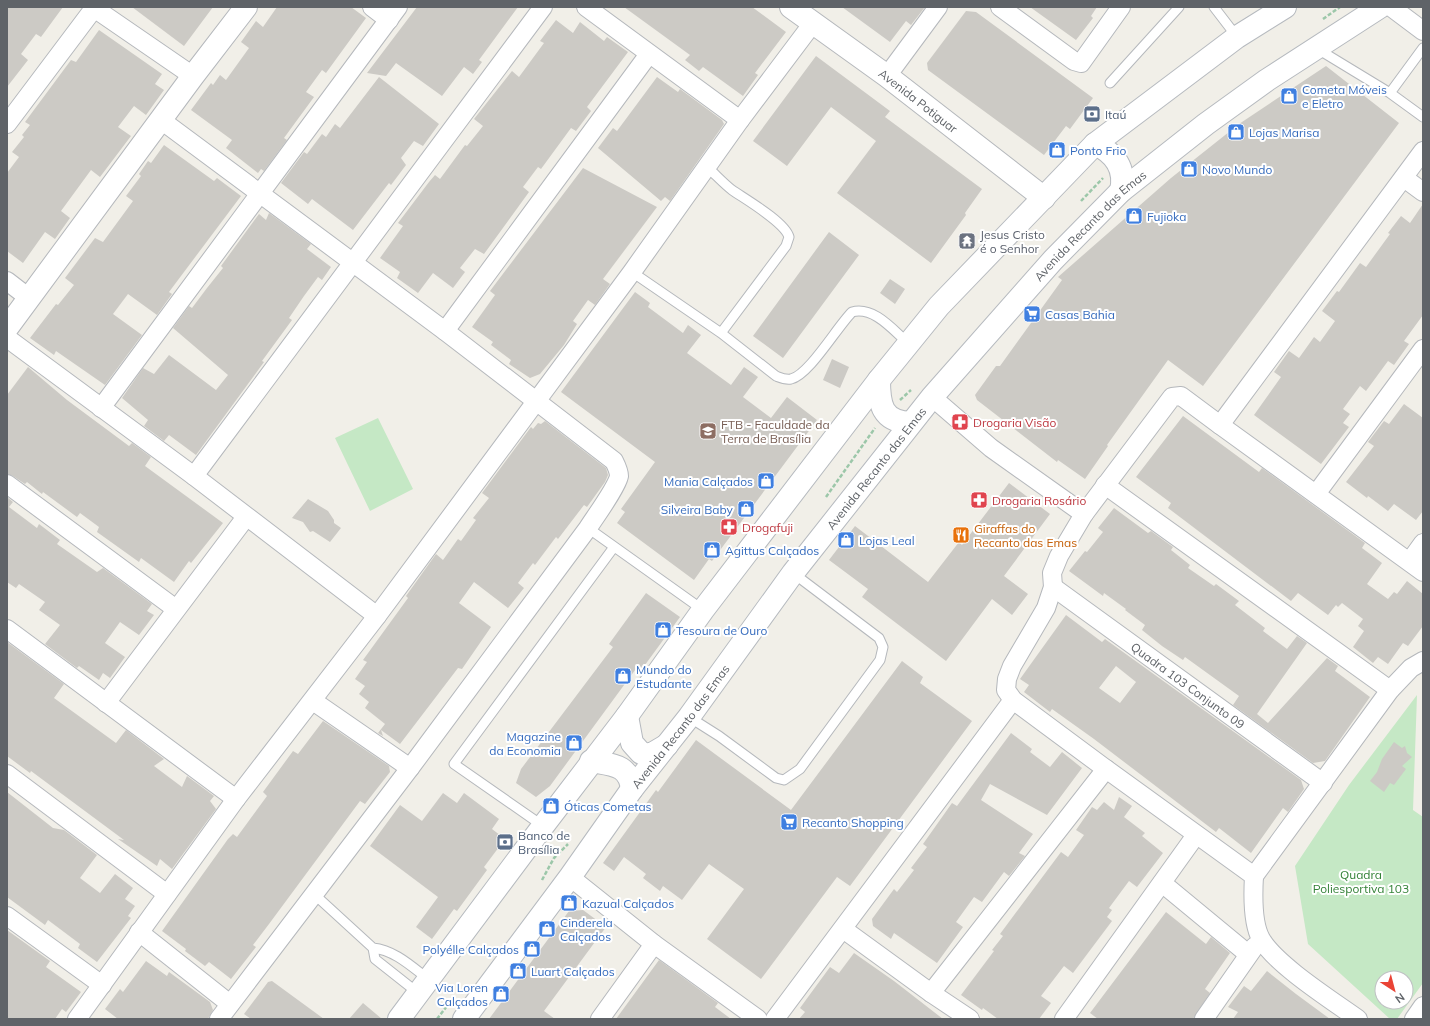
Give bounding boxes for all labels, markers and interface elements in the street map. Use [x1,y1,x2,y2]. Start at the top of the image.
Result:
street label: Avenida Potiguar [876,65,961,136]
place label: Cometa Móveis e Eletro [1302,82,1387,111]
shop icon: Cometa Móveis e Eletro [1279,86,1299,106]
bank icon: Itaú [1082,104,1102,124]
place label: Itaú [1105,107,1126,122]
shop icon: Lojas Marisa [1226,122,1246,142]
place label: Lojas Marisa [1249,125,1319,140]
shop icon: Ponto Frio [1047,140,1067,160]
place label: Ponto Frio [1070,143,1126,158]
shop icon: Novo Mundo [1179,159,1199,179]
place label: Novo Mundo [1202,162,1272,177]
street label: Avenida Recanto das Emas [1031,167,1149,284]
shop icon: Fujioka [1124,206,1144,226]
place label: Fujioka [1147,209,1186,224]
place label: Jesus Cristo é o Senhor [980,227,1045,256]
temple icon: Jesus Cristo é o Senhor [957,231,977,251]
supermarket icon: Casas Bahia [1022,304,1042,324]
place label: Casas Bahia [1045,307,1115,322]
street label: Avenida Recanto das Emas [823,404,929,532]
pharmacy icon: Drogaria Visão [950,412,970,432]
place label: Drogaria Visão [973,415,1056,430]
place label: FTB - Faculdade da Terra de Brasília [721,417,830,446]
school or university icon: FTB - Faculdade da Terra de Brasília [698,421,718,441]
shop icon: Mania Calçados [756,471,776,491]
place label: Mania Calçados [664,474,753,489]
pharmacy icon: Drogaria Rosário [969,490,989,510]
place label: Drogaria Rosário [992,493,1086,508]
shop icon: Silveira Baby [736,499,756,519]
place label: Silveira Baby [661,502,734,517]
pharmacy icon: Drogafuji [719,517,739,537]
place label: Drogafuji [742,520,793,535]
place label: Giraffas do Recanto das Emas [974,521,1077,550]
restaurant icon: Giraffas do Recanto das Emas [951,525,971,545]
shop icon: Lojas Leal [836,530,856,550]
place label: Lojas Leal [859,533,915,548]
shop icon: Agittus Calçados [702,540,722,560]
place label: Agittus Calçados [725,543,819,558]
shop icon: Tesoura de Ouro [653,620,673,640]
place label: Tesoura de Ouro [676,623,768,638]
street label: Quadra 103 Conjunto 09 [1128,639,1248,731]
street label: Avenida Recanto das Emas [628,661,732,791]
place label: Mundo do Estudante [636,662,692,691]
shop icon: Mundo do Estudante [613,666,633,686]
place label: Magazine da Economia [489,729,561,758]
shop icon: Magazine da Economia [564,733,584,753]
shop icon: Óticas Cometas [541,796,561,816]
place label: Óticas Cometas [564,799,652,814]
supermarket icon: Recanto Shopping [779,812,799,832]
place label: Recanto Shopping [802,815,904,830]
place label: Banco de Brasília [518,828,570,857]
bank icon: Banco de Brasília [495,832,515,852]
park label: Quadra Poliesportiva 103 [1313,867,1409,896]
shop icon: Kazual Calçados [559,893,579,913]
place label: Kazual Calçados [582,896,674,911]
place label: Cinderela Calçados [560,915,613,944]
shop icon: Cinderela Calçados [537,919,557,939]
shop icon: Polyélle Calçados [522,939,542,959]
place label: Polyélle Calçados [422,942,519,957]
shop icon: Luart Calçados [508,961,528,981]
place label: Luart Calçados [531,964,615,979]
north arrow [1374,970,1414,1010]
place label: Via Loren Calçados [435,980,488,1009]
shop icon: Via Loren Calçados [491,984,511,1004]
text: N [1392,990,1407,1006]

